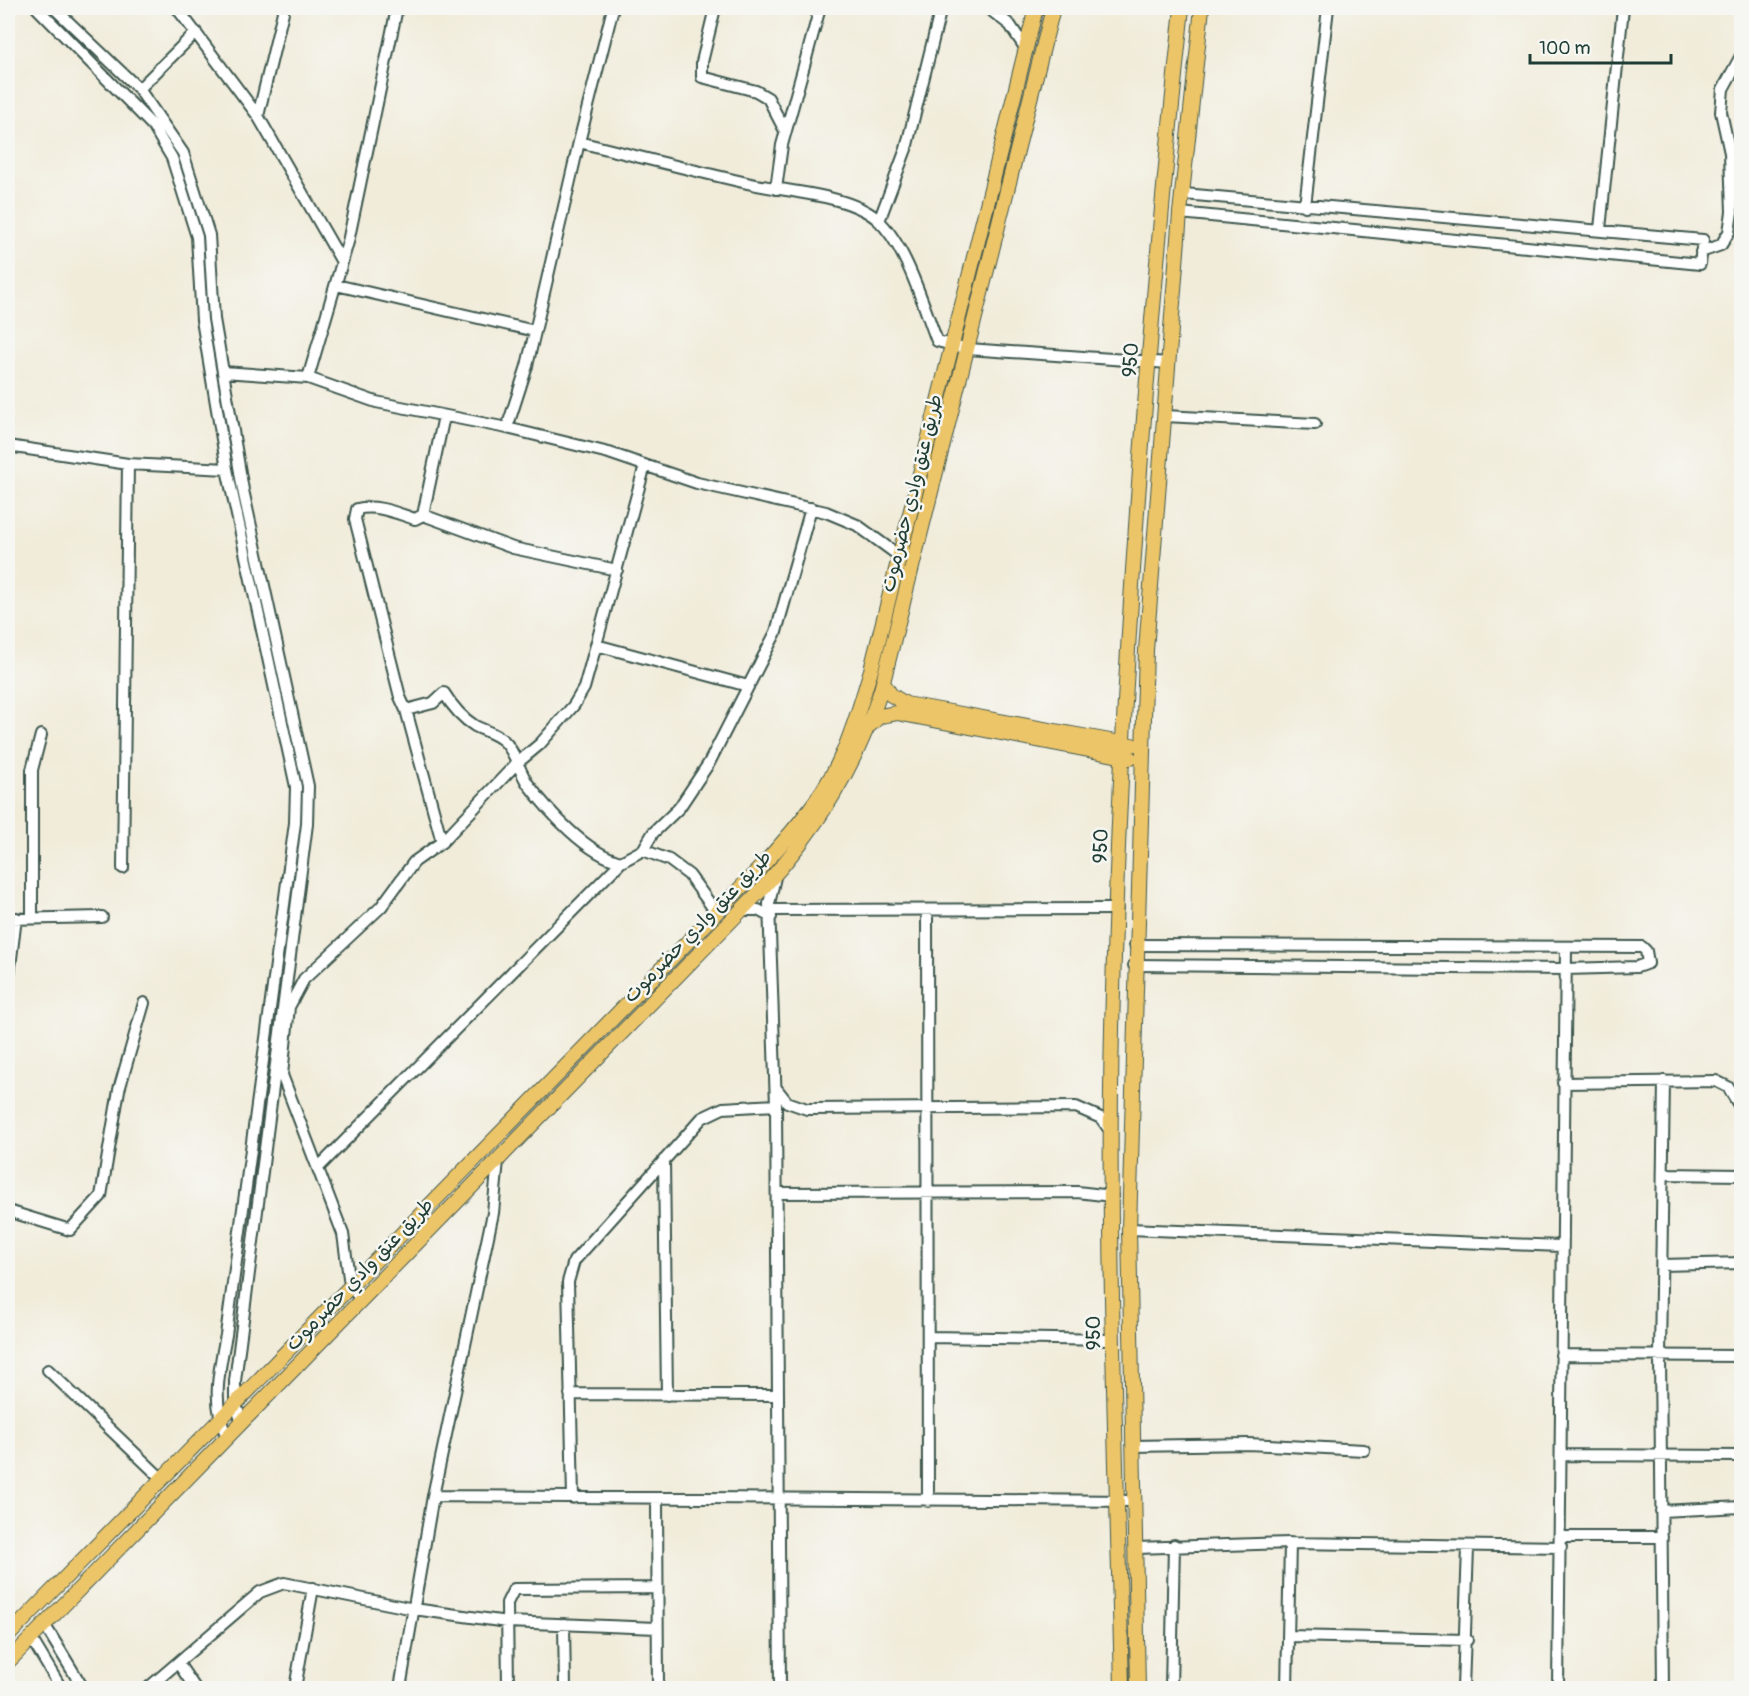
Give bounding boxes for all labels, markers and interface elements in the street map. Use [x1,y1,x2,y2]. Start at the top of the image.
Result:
scale bar [1530,27,1671,65]
text: 100 m [1539,37,1591,60]
street label: 950 [1117,342,1144,378]
street label: طريق عتق وادي حضرموت [875,392,950,595]
street label: 950 [1087,828,1114,864]
street label: طريق عتق وادي حضرموت [618,845,778,1009]
street label: طريق عتق وادي حضرموت [280,1193,440,1357]
street label: 950 [1081,1315,1106,1351]

